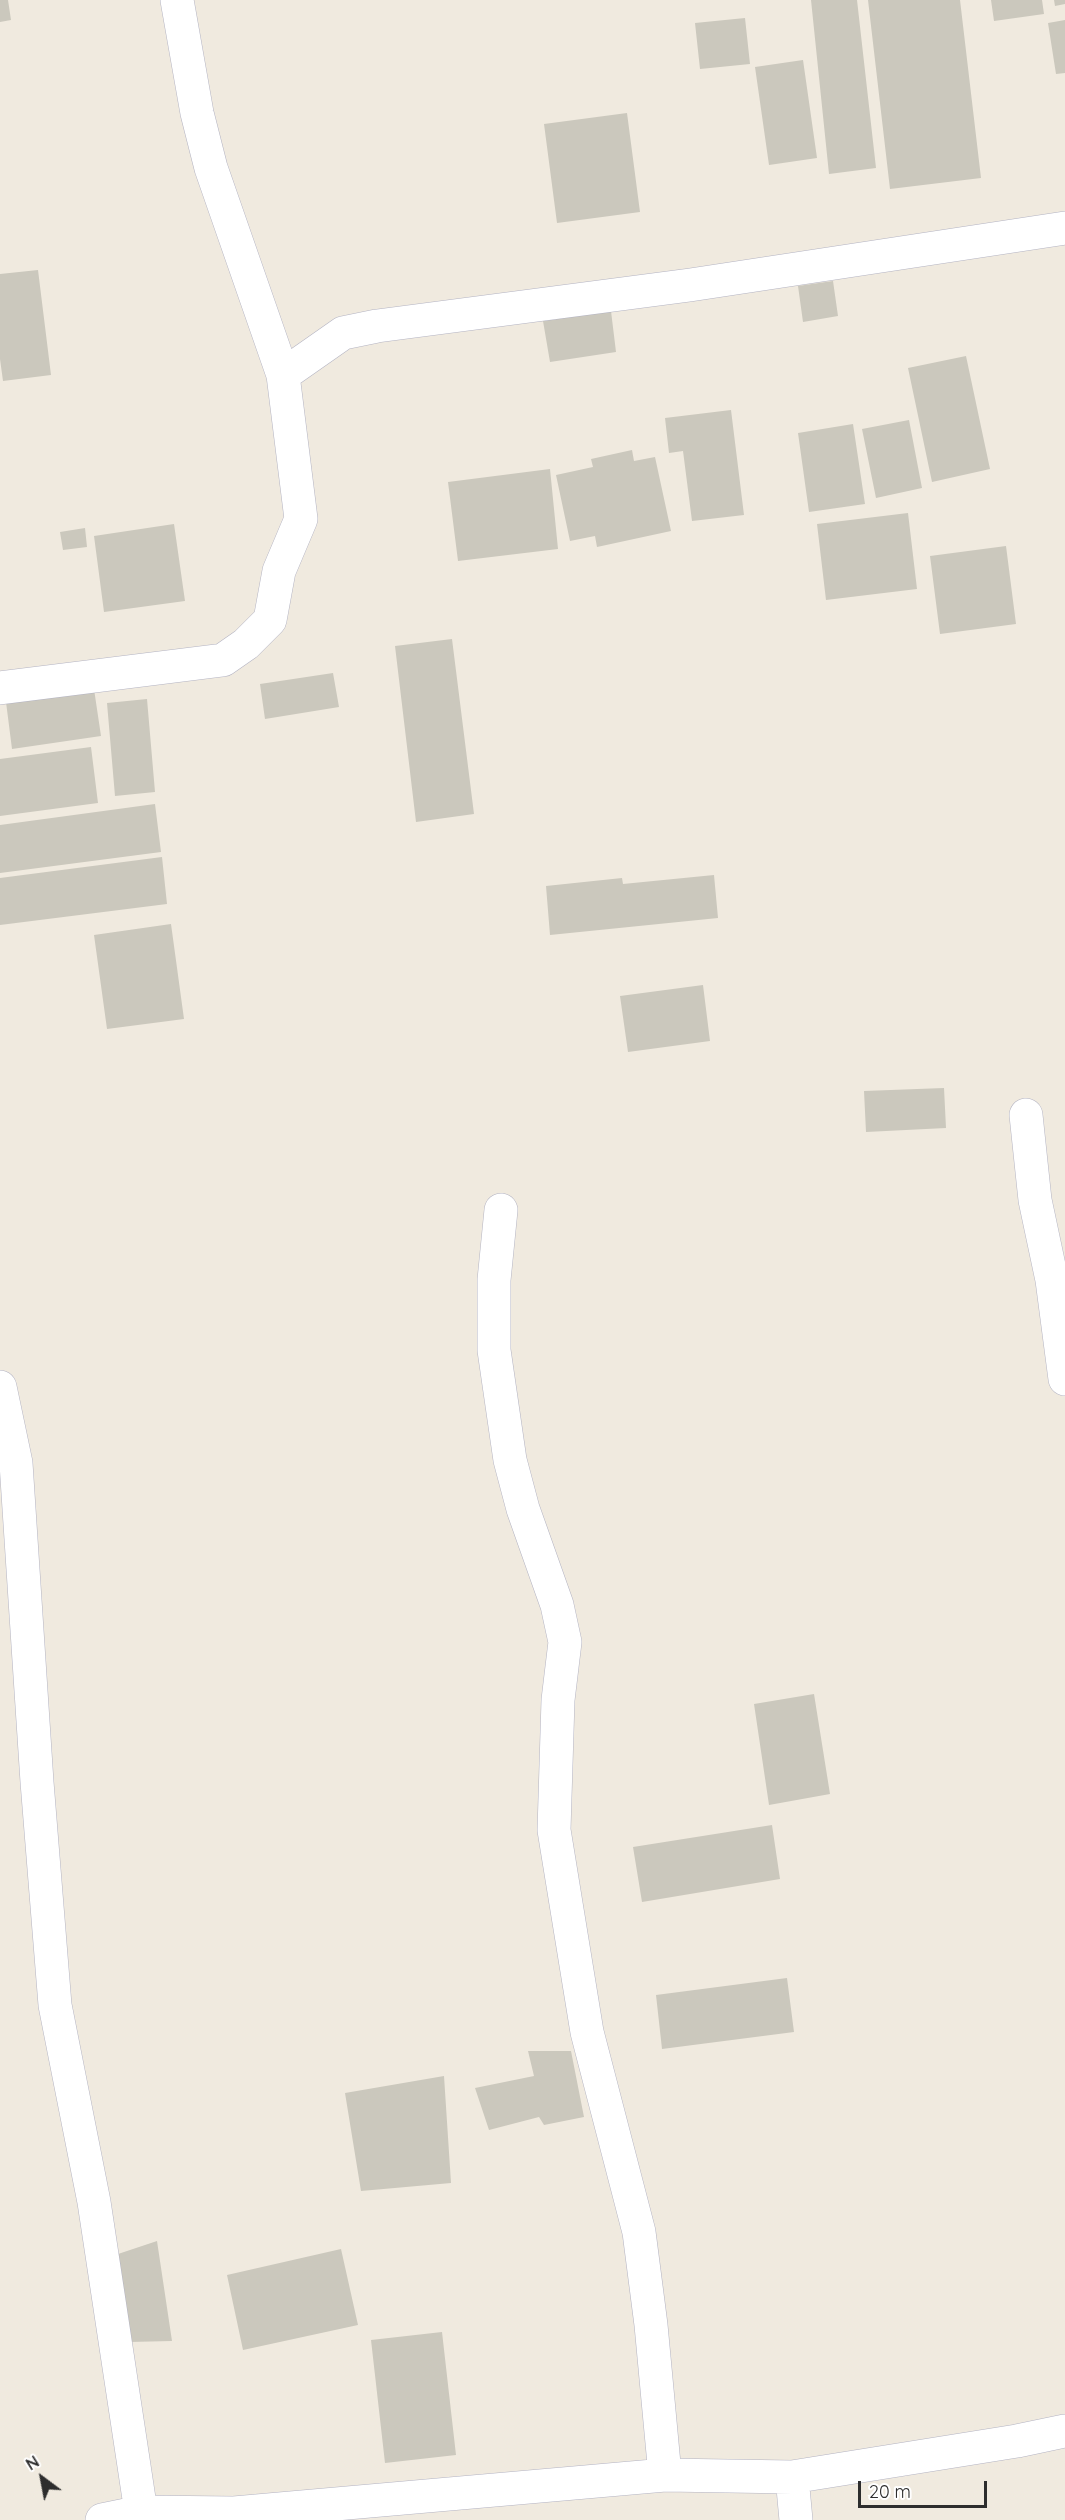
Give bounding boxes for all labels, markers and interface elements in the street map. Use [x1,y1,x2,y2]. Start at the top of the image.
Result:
north arrow [12,2448,72,2508]
text: N [22,2451,43,2474]
scale bar [861,2469,990,2507]
text: 20 m [869,2480,911,2503]

